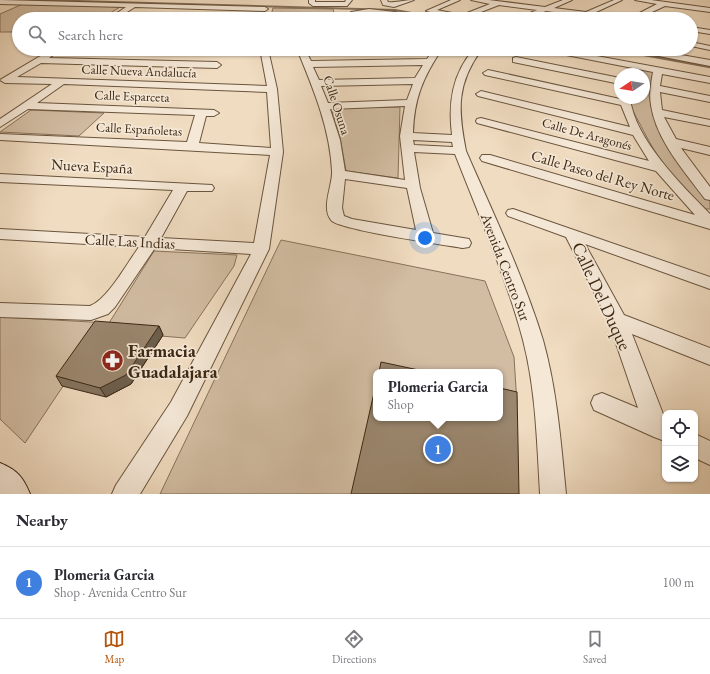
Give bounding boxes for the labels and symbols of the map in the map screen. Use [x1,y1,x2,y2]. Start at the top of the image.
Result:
street label: Calle Nueva Andalucía [81,60,198,82]
north arrow [614,68,650,104]
street label: Calle Osuna [319,73,355,138]
street label: Calle Esparceta [94,86,171,106]
street label: Calle De Aragonés [540,114,634,154]
street label: Calle Españoletas [95,118,183,140]
street label: Calle Paseo del Rey Norte [529,145,677,205]
street label: Nueva España [51,154,133,178]
street label: Avenida Centro Sur [476,209,535,324]
your location [415,228,435,248]
street label: Calle Las Indias [84,229,176,253]
street label: Calle Del Duque [567,238,637,354]
place label: Farmacia Guadalajara [128,339,218,383]
pharmacy icon: Farmacia Guadalajara [100,347,126,373]
pin: 1 [425,434,451,464]

